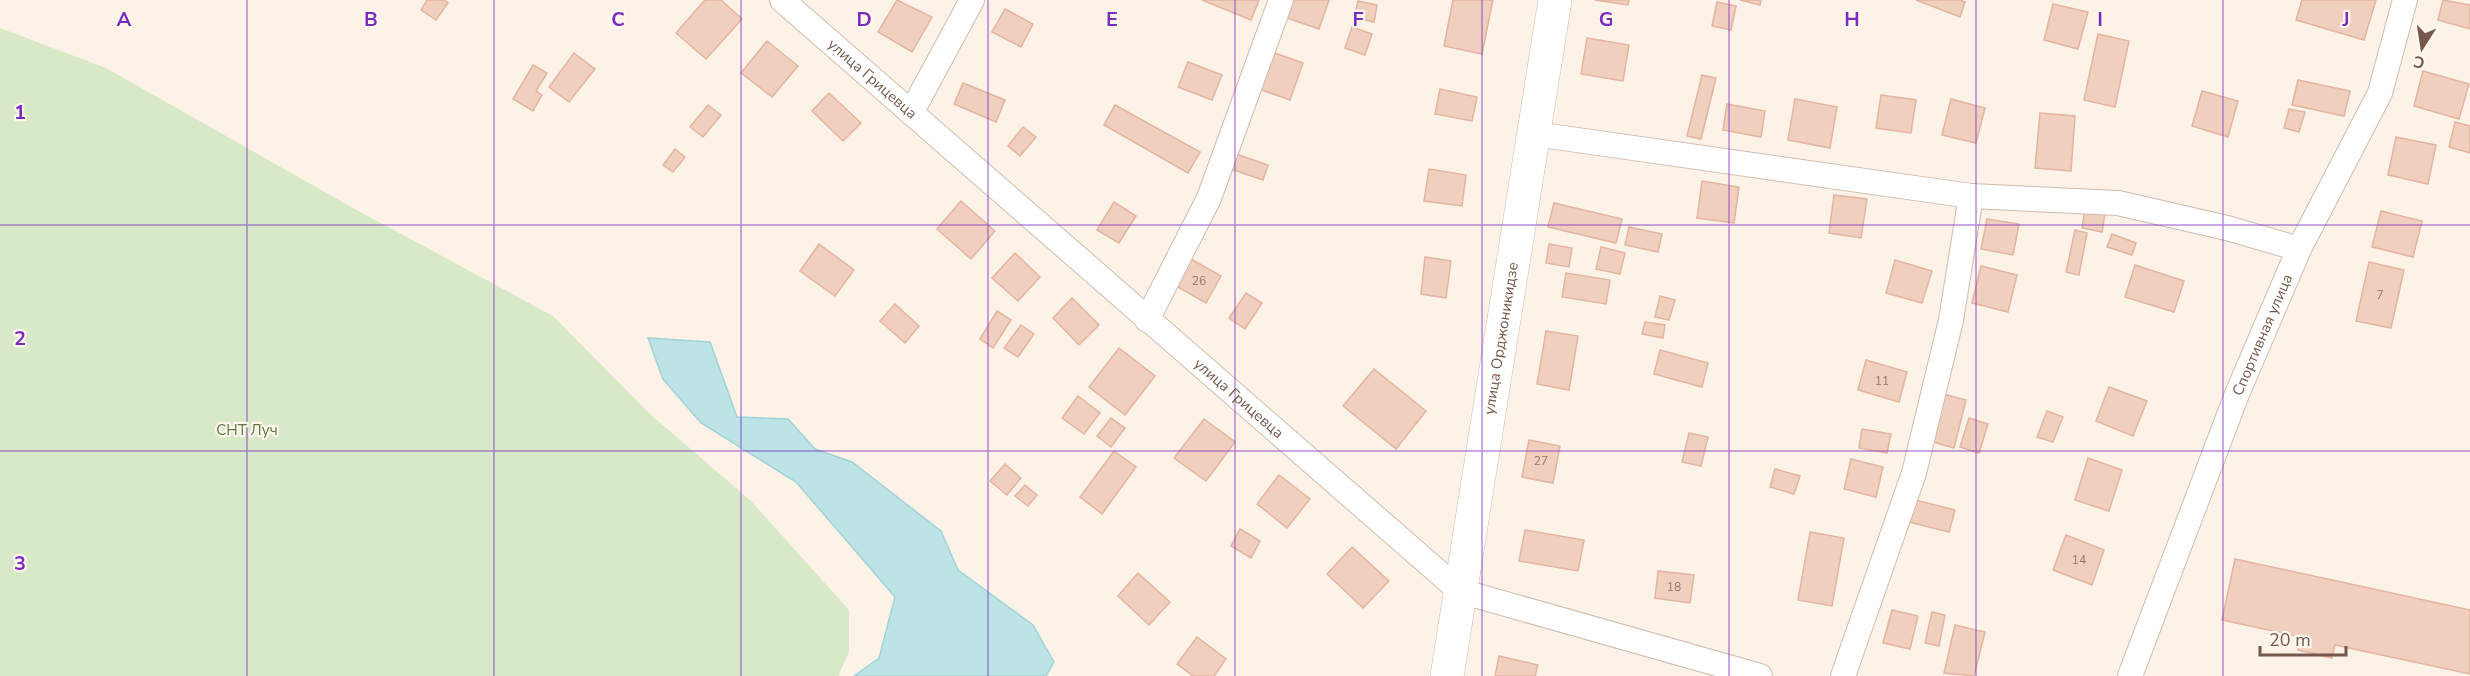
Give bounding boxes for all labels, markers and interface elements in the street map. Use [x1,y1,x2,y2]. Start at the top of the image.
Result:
text: A [117,6,132,33]
text: B [364,6,378,33]
text: C [611,6,625,33]
text: D [856,6,872,33]
text: E [1106,6,1118,33]
text: F [1352,6,1364,33]
text: G [1599,6,1613,33]
text: H [1844,6,1860,33]
text: I [2097,6,2103,33]
text: J [2341,6,2350,33]
north arrow [2392,18,2452,78]
street label: улица Грицевца [823,34,922,123]
text: С [2411,50,2427,74]
text: 1 [14,99,26,126]
street label: улица Орджоникидзе [1479,261,1523,416]
street label: Спортивная улица [2227,271,2297,399]
house number: 26 [1192,273,1206,289]
house number: 7 [2376,287,2384,303]
text: 2 [14,325,26,352]
street label: улица Грицевца [1190,354,1288,443]
house number: 11 [1875,373,1889,389]
park label: СНТ Луч [216,420,278,440]
house number: 27 [1534,453,1548,469]
text: 3 [14,550,26,577]
house number: 14 [2072,552,2086,568]
house number: 18 [1667,579,1681,595]
scale bar [2260,619,2346,657]
text: 20 m [2269,628,2311,652]

